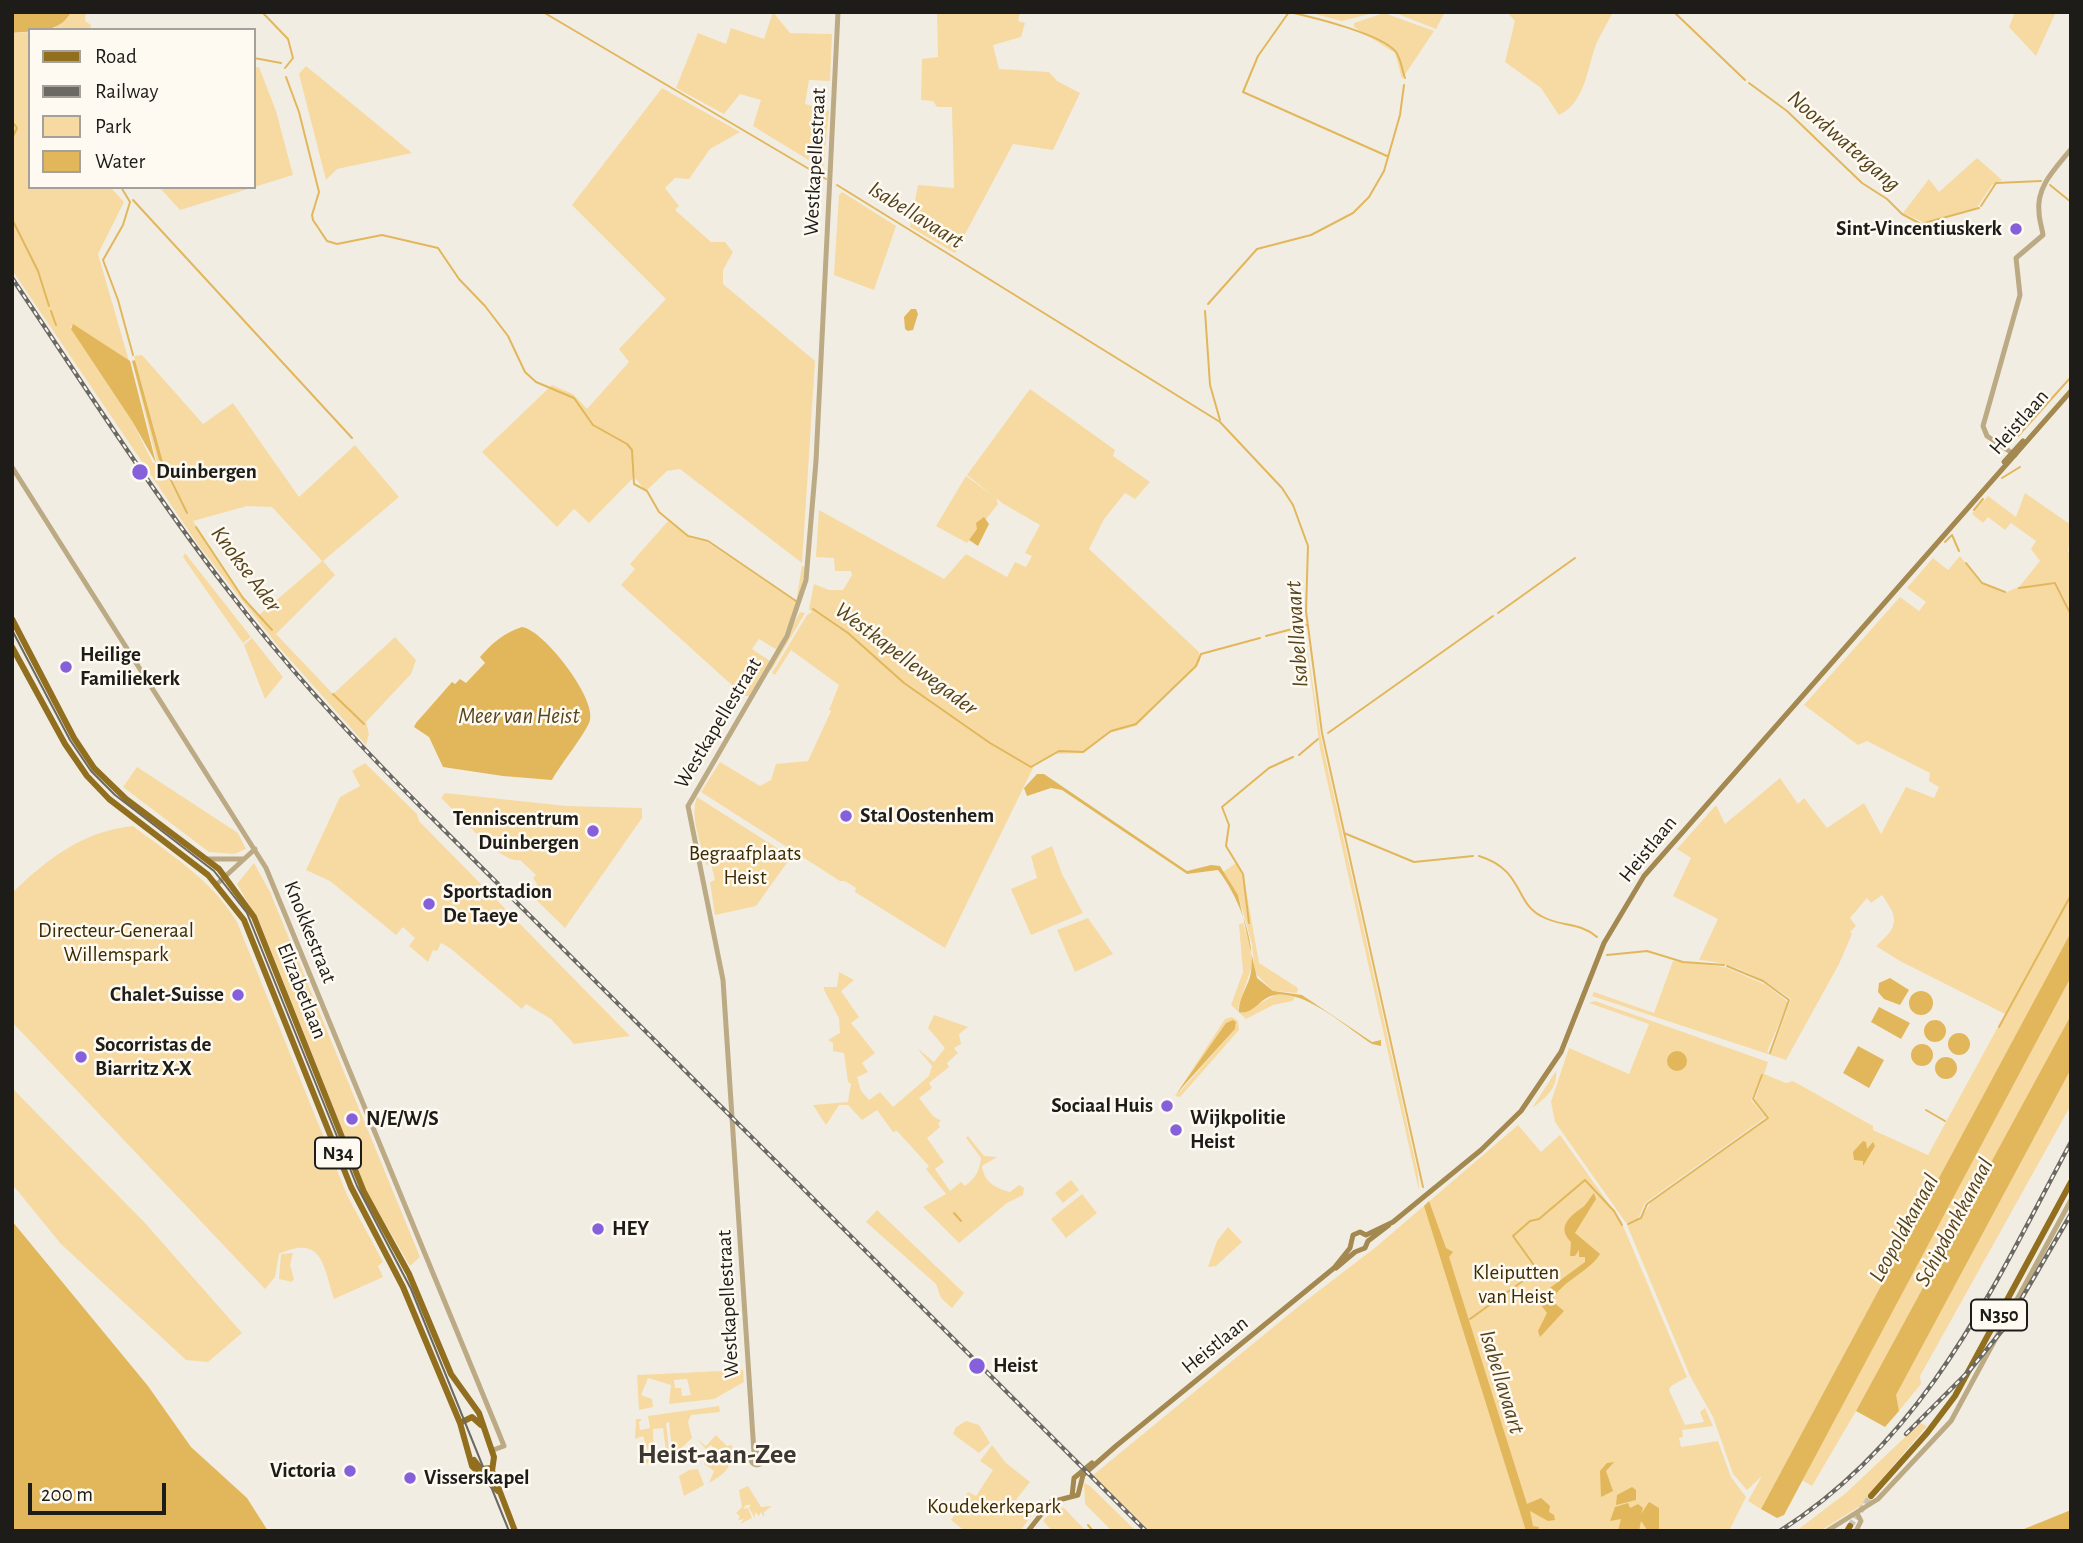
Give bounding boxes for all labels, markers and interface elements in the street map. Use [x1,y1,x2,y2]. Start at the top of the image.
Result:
legend [28,28,256,189]
text: Road [95,46,137,67]
text: Railway [95,81,158,102]
water label: Noordwatergang [1782,84,1906,198]
street label: Westkapellestraat [799,87,831,237]
text: Park [95,116,131,137]
text: Water [95,151,145,172]
water label: Isabellavaart [863,175,969,255]
place label: Sint-Vincentiuskerk [1836,216,2002,242]
marker: Sint-Vincentiuskerk [2008,221,2024,237]
street label: Heistlaan [1984,384,2054,460]
place label: Duinbergen [156,459,257,485]
marker: Duinbergen [130,462,150,482]
water label: Knokse Ader [205,520,287,618]
water label: Isabellavaart [1280,580,1314,688]
water label: Westkapellewegader [829,596,983,722]
place label: Heilige Familiekerk [80,642,180,692]
street label: Westkapellestraat [669,653,767,793]
marker: Heilige Familiekerk [58,659,74,675]
water label: Meer van Heist [458,702,580,730]
place label: Stal Oostenhem [860,803,994,829]
place label: Tenniscentrum Duinbergen [453,806,579,856]
marker: Stal Oostenhem [838,808,854,824]
street label: Heistlaan [1614,811,1682,887]
marker: Tenniscentrum Duinbergen [585,823,601,839]
park label: Begraafplaats Heist [689,841,801,891]
street label: Knokkestraat [278,877,342,987]
place label: Sportstadion De Taeye [443,879,552,929]
marker: Sportstadion De Taeye [421,896,437,912]
park label: Directeur-Generaal Willemspark [38,918,194,968]
street label: Elizabetlaan [271,939,333,1043]
place label: Chalet-Suisse [110,982,224,1008]
marker: Chalet-Suisse [230,987,246,1003]
place label: Socorristas de Biarritz X-X [95,1032,211,1082]
marker: Socorristas de Biarritz X-X [73,1049,89,1065]
place label: Sociaal Huis [1051,1093,1153,1119]
marker: Sociaal Huis [1159,1098,1175,1114]
place label: Wijkpolitie Heist [1190,1105,1286,1155]
place label: N/E/W/S [366,1106,439,1132]
marker: N/E/W/S [344,1111,360,1127]
marker: Wijkpolitie Heist [1168,1122,1184,1138]
road number: N34 [315,1138,361,1168]
water label: Schipdonkkanaal [1909,1153,1999,1291]
water label: Leopoldkanaal [1863,1169,1945,1287]
place label: HEY [612,1216,649,1242]
marker: HEY [590,1221,606,1237]
street label: Westkapellestraat [712,1229,744,1379]
park label: Kleiputten van Heist [1473,1260,1559,1310]
road number: N350 [1971,1300,2027,1330]
street label: Heistlaan [1177,1311,1253,1379]
water label: Isabellavaart [1473,1327,1531,1437]
place label: Heist [993,1353,1038,1379]
marker: Heist [967,1356,987,1376]
district label: Heist-aan-Zee [638,1438,796,1472]
place label: Victoria [270,1458,336,1484]
marker: Victoria [342,1463,358,1479]
place label: Visserskapel [424,1465,530,1491]
scale bar [32,1470,170,1514]
marker: Visserskapel [402,1470,418,1486]
text: 200 m [41,1484,93,1505]
park label: Koudekerkepark [927,1494,1061,1520]

